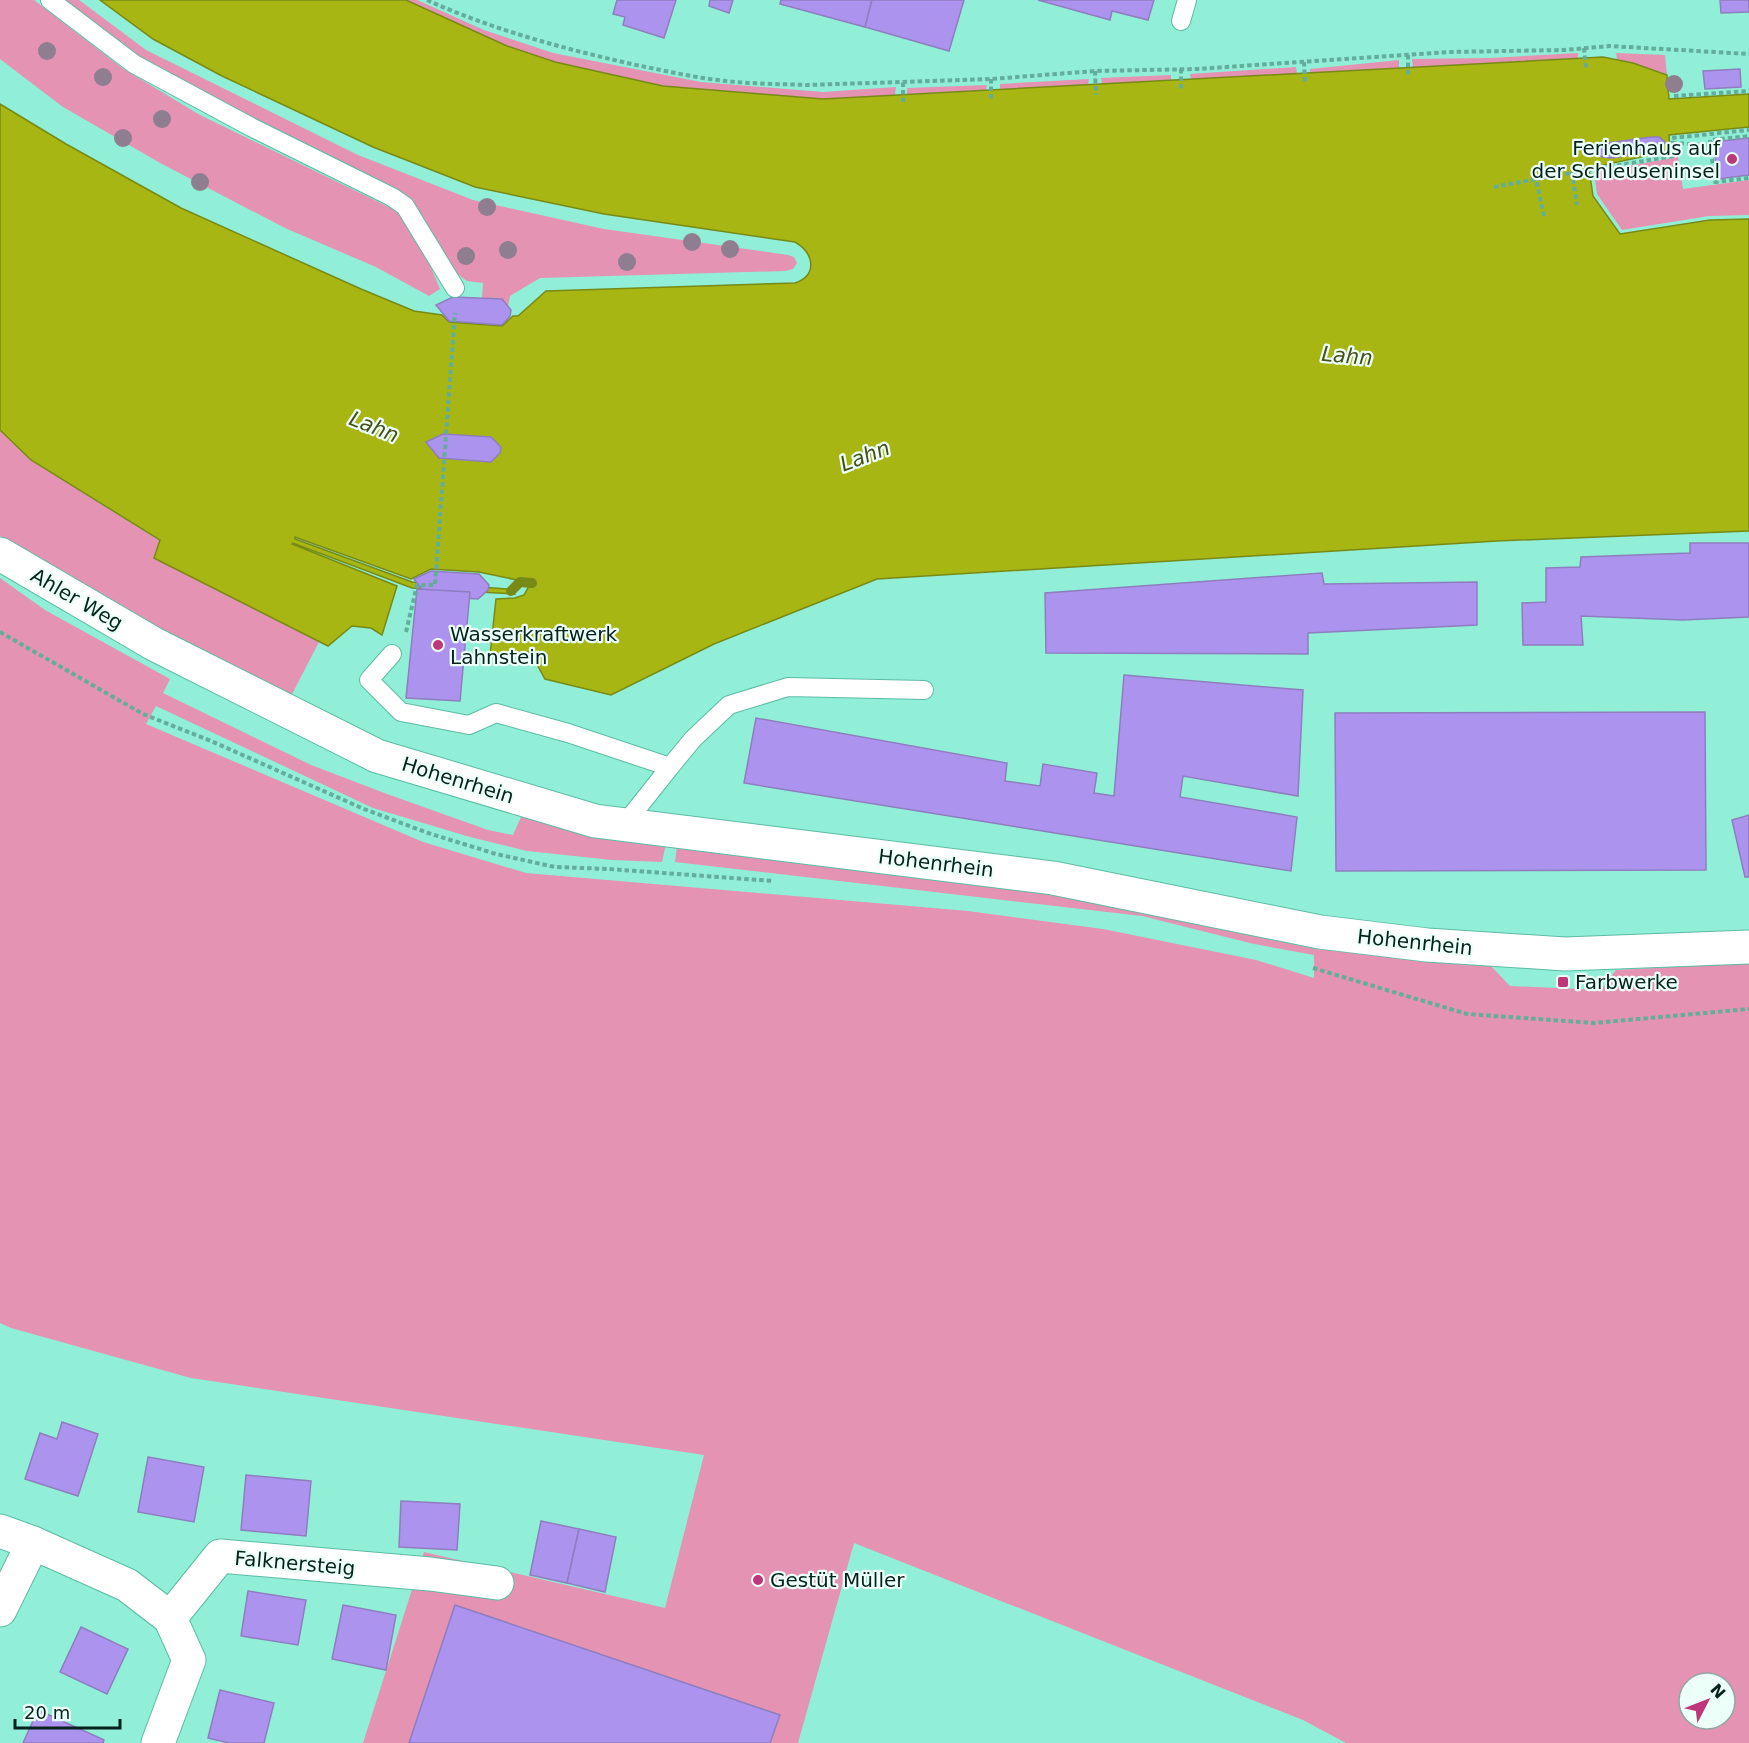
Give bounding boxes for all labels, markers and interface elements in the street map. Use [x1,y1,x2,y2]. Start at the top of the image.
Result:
place label: Ferienhaus auf der Schleuseninsel [1532,136,1721,183]
marker: Ferienhaus auf der Schleuseninsel [1725,152,1739,166]
water label: Lahn [1320,342,1374,370]
water label: Lahn [346,406,402,448]
water label: Lahn [837,436,893,476]
street label: Ahler Weg [27,563,127,635]
place label: Wasserkraftwerk Lahnstein [450,622,618,669]
marker: Wasserkraftwerk Lahnstein [431,638,445,652]
street label: Hohenrhein [399,752,517,808]
street label: Hohenrhein [877,844,995,882]
street label: Hohenrhein [1356,924,1474,960]
place label: Farbwerke [1575,970,1678,994]
marker: Farbwerke [1556,975,1570,989]
street label: Falknersteig [234,1546,356,1580]
place label: Gestüt Müller [770,1568,905,1592]
marker: Gestüt Müller [751,1573,765,1587]
north arrow [1677,1671,1737,1731]
text: N [1706,1680,1729,1703]
scale bar [15,1692,120,1730]
text: 20 m [24,1702,70,1723]

